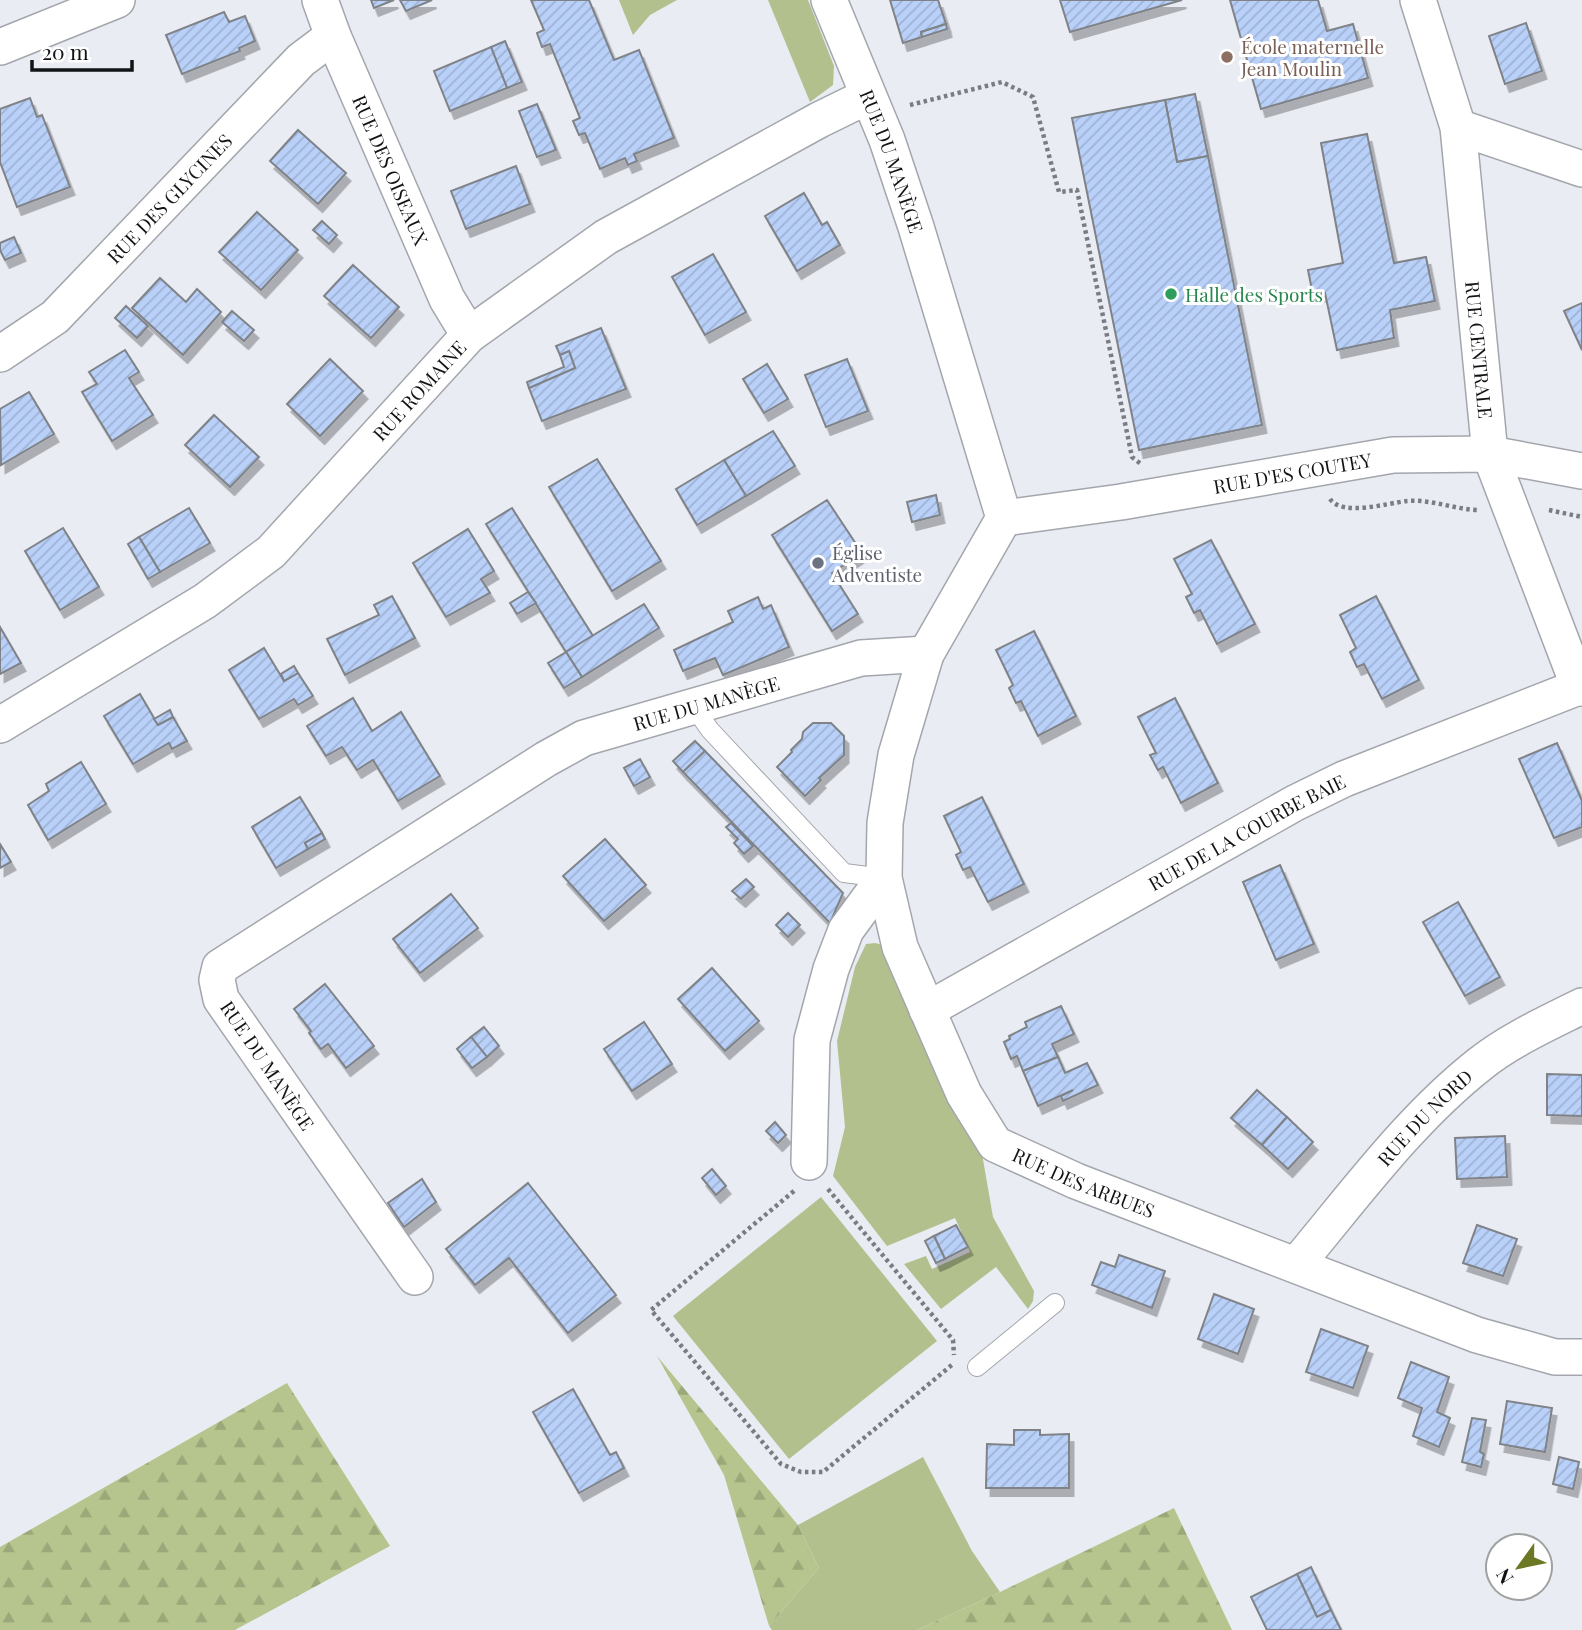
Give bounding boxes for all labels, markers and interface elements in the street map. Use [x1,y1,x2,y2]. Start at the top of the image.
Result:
scale bar [32,28,131,72]
place label: École maternelle Jean Moulin [1240,33,1384,81]
text: 20 m [42,37,89,65]
marker: École maternelle Jean Moulin [1219,49,1235,65]
street label: RUE DU MANÈGE [854,85,930,236]
street label: RUE DES OISEAUX [347,91,435,249]
street label: RUE DES GLYCINES [101,127,237,269]
street label: RUE CENTRALE [1460,280,1499,420]
place label: Halle des Sports [1185,281,1323,307]
marker: Halle des Sports [1163,286,1179,302]
street label: RUE ROMAINE [366,334,471,446]
street label: RUE D'ES COUTEY [1211,446,1374,499]
place label: Église Adventiste [831,539,922,587]
marker: Église Adventiste [810,555,826,571]
street label: RUE DU MANÈGE [630,669,782,736]
street label: RUE DE LA COURBE BAIE [1143,767,1349,896]
street label: RUE DU MANÈGE [215,995,321,1135]
street label: RUE DU NORD [1371,1063,1478,1171]
street label: RUE DES ARBUES [1009,1141,1159,1223]
north arrow [1484,1532,1554,1602]
text: N [1489,1564,1519,1590]

